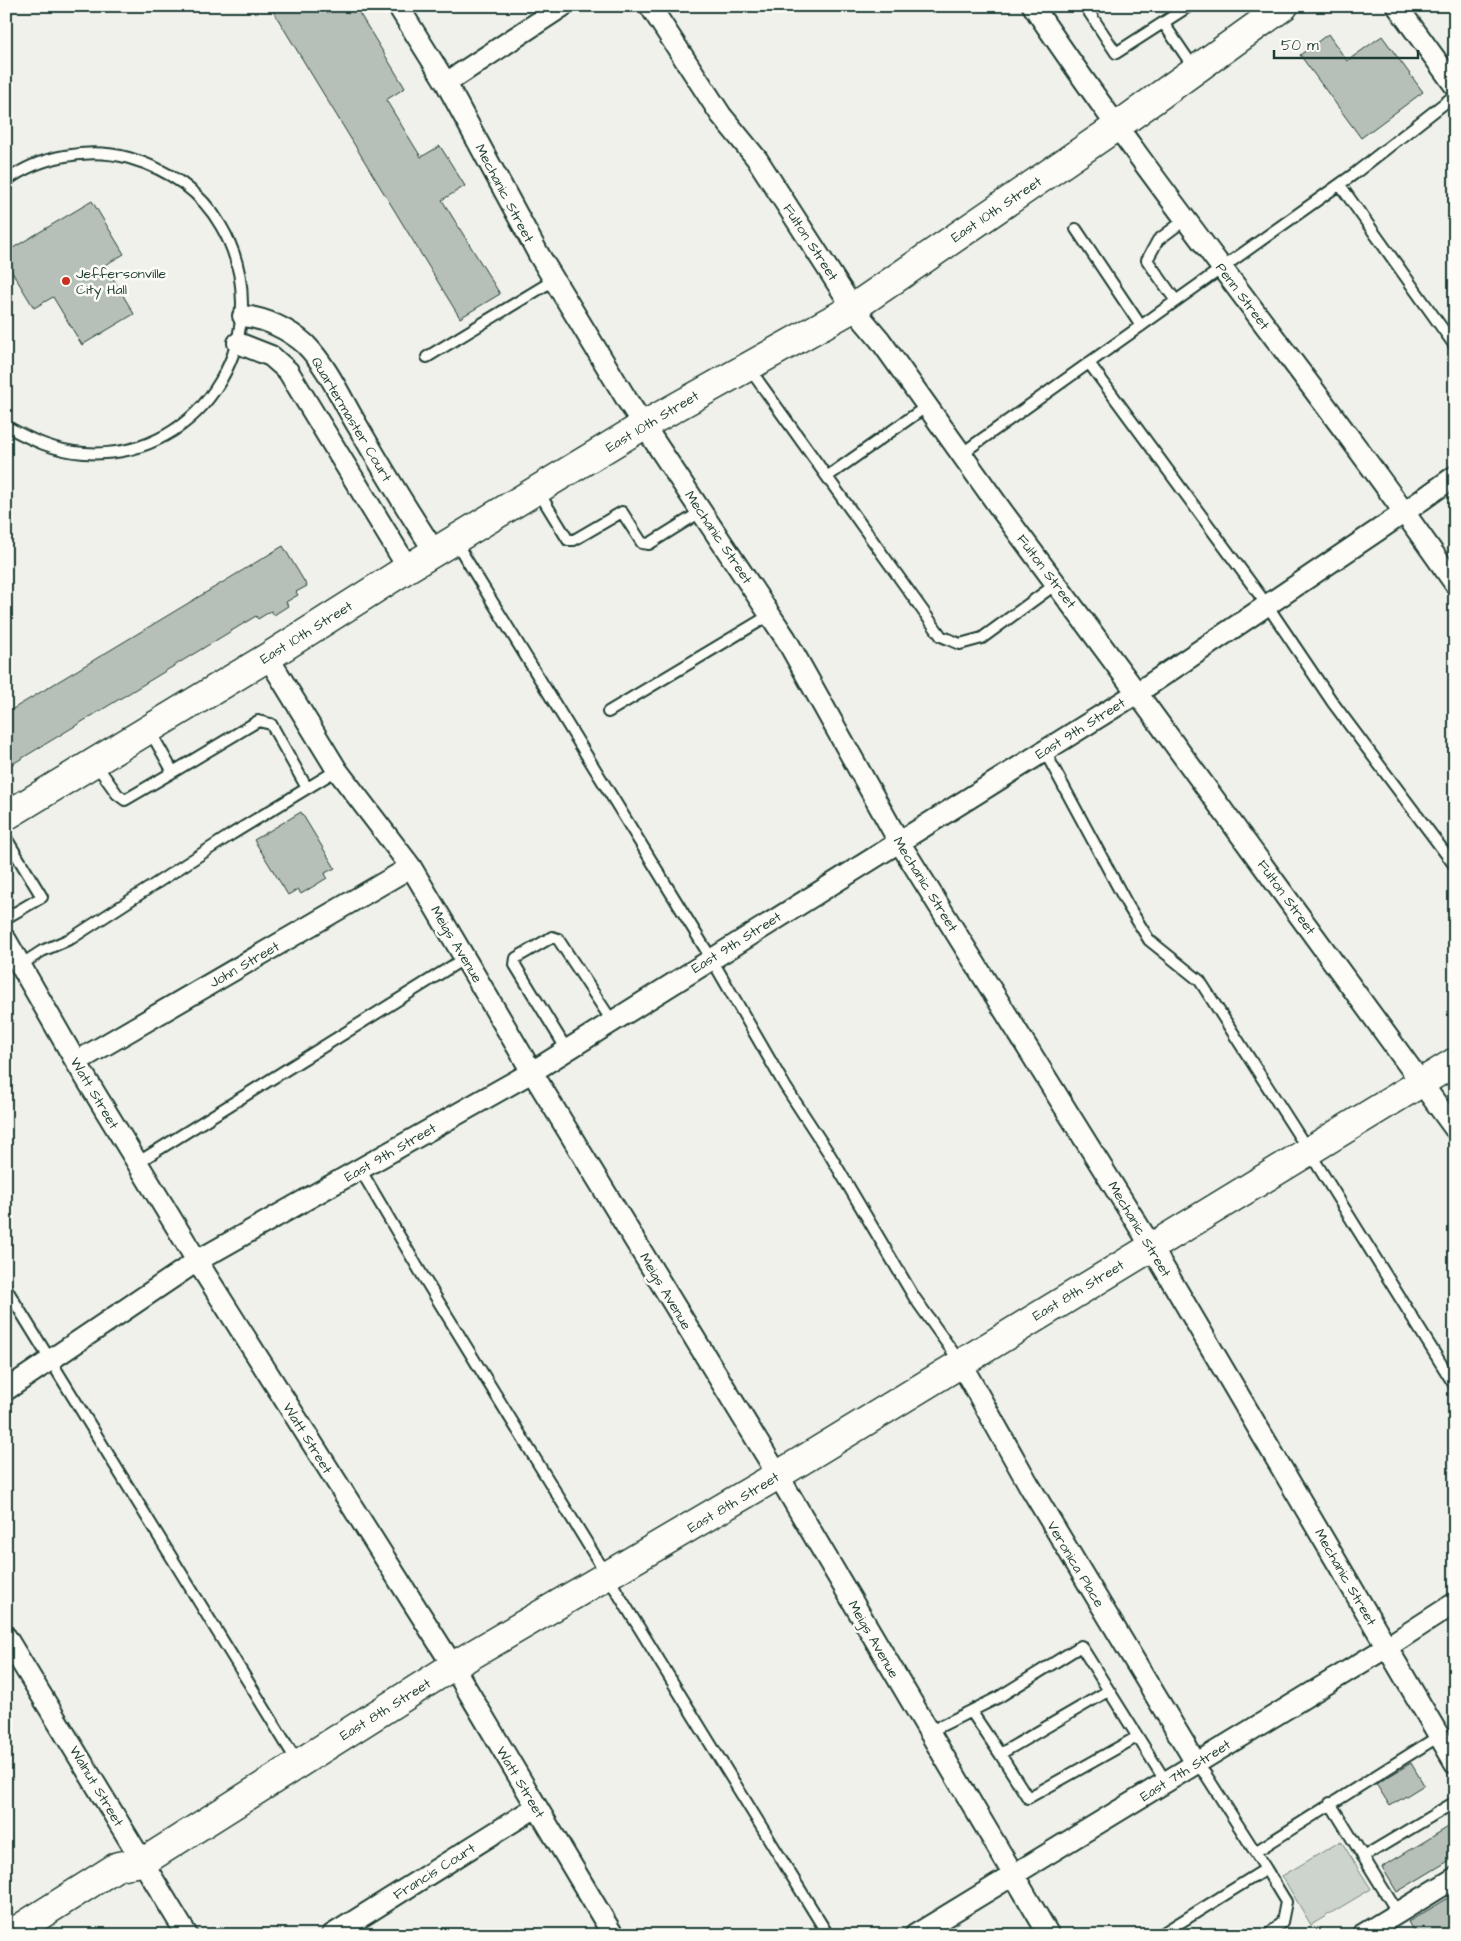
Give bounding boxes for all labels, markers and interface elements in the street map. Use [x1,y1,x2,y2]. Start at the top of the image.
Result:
scale bar [1274,28,1417,60]
text: 50 m [1281,35,1319,56]
street label: Mechanic Street [470,141,539,247]
street label: East 10th Street [947,172,1046,248]
street label: Fulton Street [778,200,843,285]
street label: Penn Street [1210,259,1274,335]
place label: Jeffersonville City Hall [76,264,167,300]
marker: Jeffersonville City Hall [60,275,72,287]
street label: Quartermaster Court [306,353,397,486]
street label: East 10th Street [602,386,703,458]
street label: Mechanic Street [679,487,757,589]
street label: Fulton Street [1012,530,1081,613]
street label: East 10th Street [256,596,357,669]
street label: East 9th Street [1032,693,1130,765]
street label: Mechanic Street [888,833,963,936]
street label: Fulton Street [1252,856,1320,939]
street label: Meigs Avenue [425,902,487,987]
street label: East 9th Street [688,907,786,979]
street label: John Street [206,937,284,993]
street label: Watt Street [65,1054,124,1133]
street label: East 9th Street [341,1118,440,1187]
street label: Mechanic Street [1103,1178,1176,1282]
street label: Meigs Avenue [634,1249,696,1334]
street label: East 8th Street [1029,1255,1129,1326]
street label: Watt Street [277,1399,337,1478]
street label: East 8th Street [684,1467,784,1538]
street label: Veronica Place [1042,1518,1109,1612]
street label: Mechanic Street [1309,1525,1381,1630]
street label: Meigs Avenue [843,1597,904,1682]
street label: East 8th Street [336,1674,435,1746]
street label: East 7th Street [1136,1735,1235,1807]
street label: Walnut Street [64,1742,128,1831]
street label: Watt Street [491,1743,550,1822]
street label: Francis Court [390,1838,480,1905]

